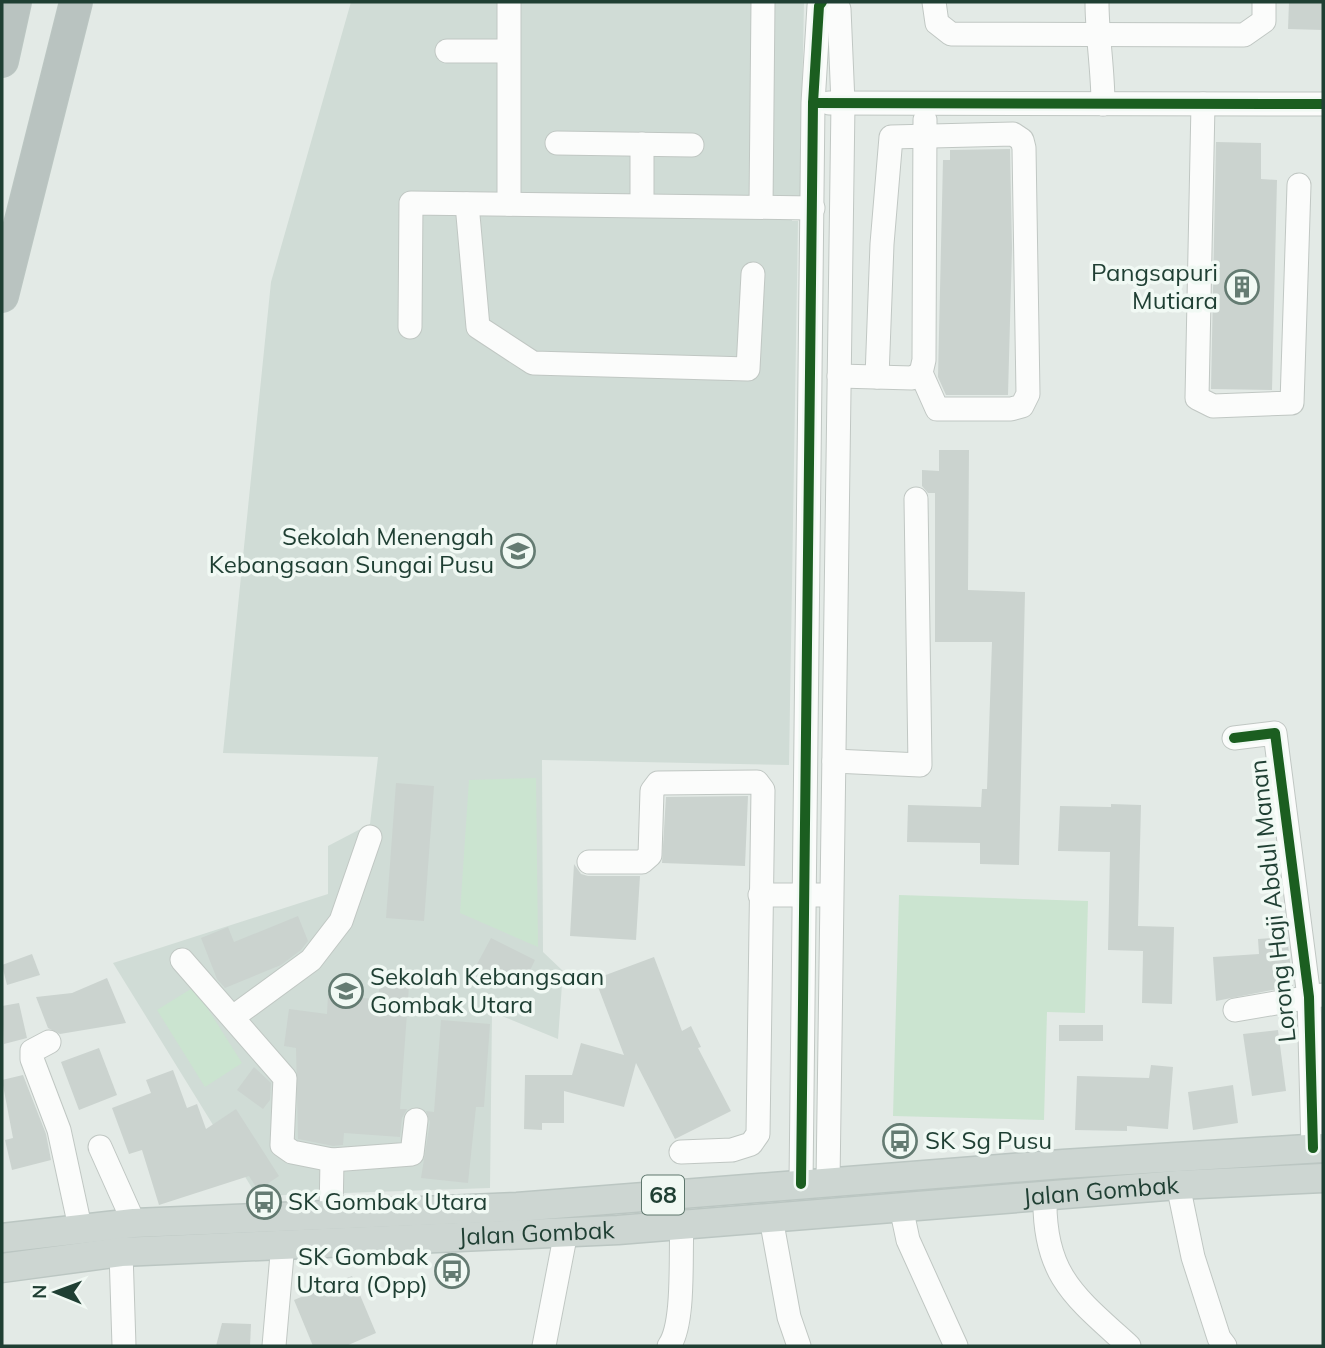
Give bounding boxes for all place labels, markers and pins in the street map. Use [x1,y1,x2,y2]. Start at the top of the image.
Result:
place label: Pangsapuri Mutiara [1091,257,1218,315]
building icon: Pangsapuri Mutiara [1223,268,1261,306]
place label: Sekolah Menengah Kebangsaan Sungai Pusu [209,521,494,579]
school or university icon: Sekolah Menengah Kebangsaan Sungai Pusu [499,532,537,570]
place label: Sekolah Kebangsaan Gombak Utara [370,961,604,1019]
school or university icon: Sekolah Kebangsaan Gombak Utara [327,972,365,1010]
bus stop icon: SK Sg Pusu [881,1122,919,1160]
place label: SK Sg Pusu [925,1125,1052,1155]
bus stop icon: SK Gombak Utara [245,1183,283,1221]
place label: SK Gombak Utara [288,1186,488,1216]
place label: SK Gombak Utara (Opp) [296,1241,429,1299]
bus stop icon: SK Gombak Utara (Opp) [433,1252,471,1290]

